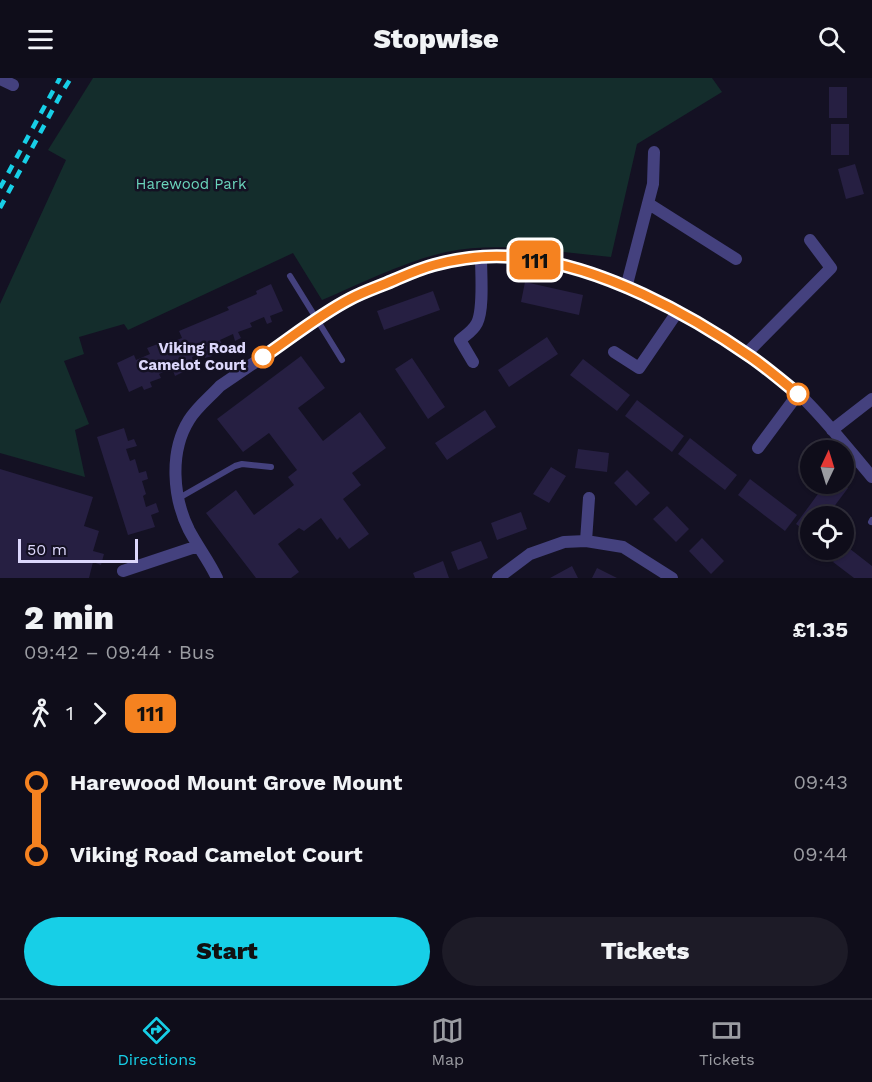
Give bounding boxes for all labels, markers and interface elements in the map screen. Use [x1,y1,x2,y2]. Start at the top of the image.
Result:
icon: menu [24,23,57,56]
text: Stopwise [373,23,499,55]
icon: search [815,23,848,56]
park label: Harewood Park [136,175,247,193]
line badge: 111 [500,240,570,279]
text: 111 [521,248,549,273]
place label: Viking Road Camelot Court [138,339,246,374]
marker: Viking Road Camelot Court [252,346,274,368]
unlabelled marker [787,383,809,405]
north arrow [800,440,854,494]
map controls [800,440,854,560]
button: locate [800,506,854,560]
scale bar [18,536,138,564]
text: 50 m [27,540,67,559]
text: 2 min [24,598,114,637]
text: £1.35 [793,617,848,642]
text: 09:42 – 09:44 · Bus [24,640,215,664]
icon: walk [24,697,57,730]
icon: forward [83,697,116,730]
text: 1 [66,701,74,725]
text: 111 [137,701,164,726]
text: Harewood Mount Grove Mount [70,770,402,795]
text: 09:43 [793,770,848,794]
text: Viking Road Camelot Court [70,842,363,867]
text: 09:44 [793,842,848,866]
button: Start [24,917,430,986]
button: Tickets [442,917,848,986]
tab: Directions [117,1014,196,1069]
tab: Map [431,1014,464,1069]
tab: Tickets [699,1014,755,1069]

